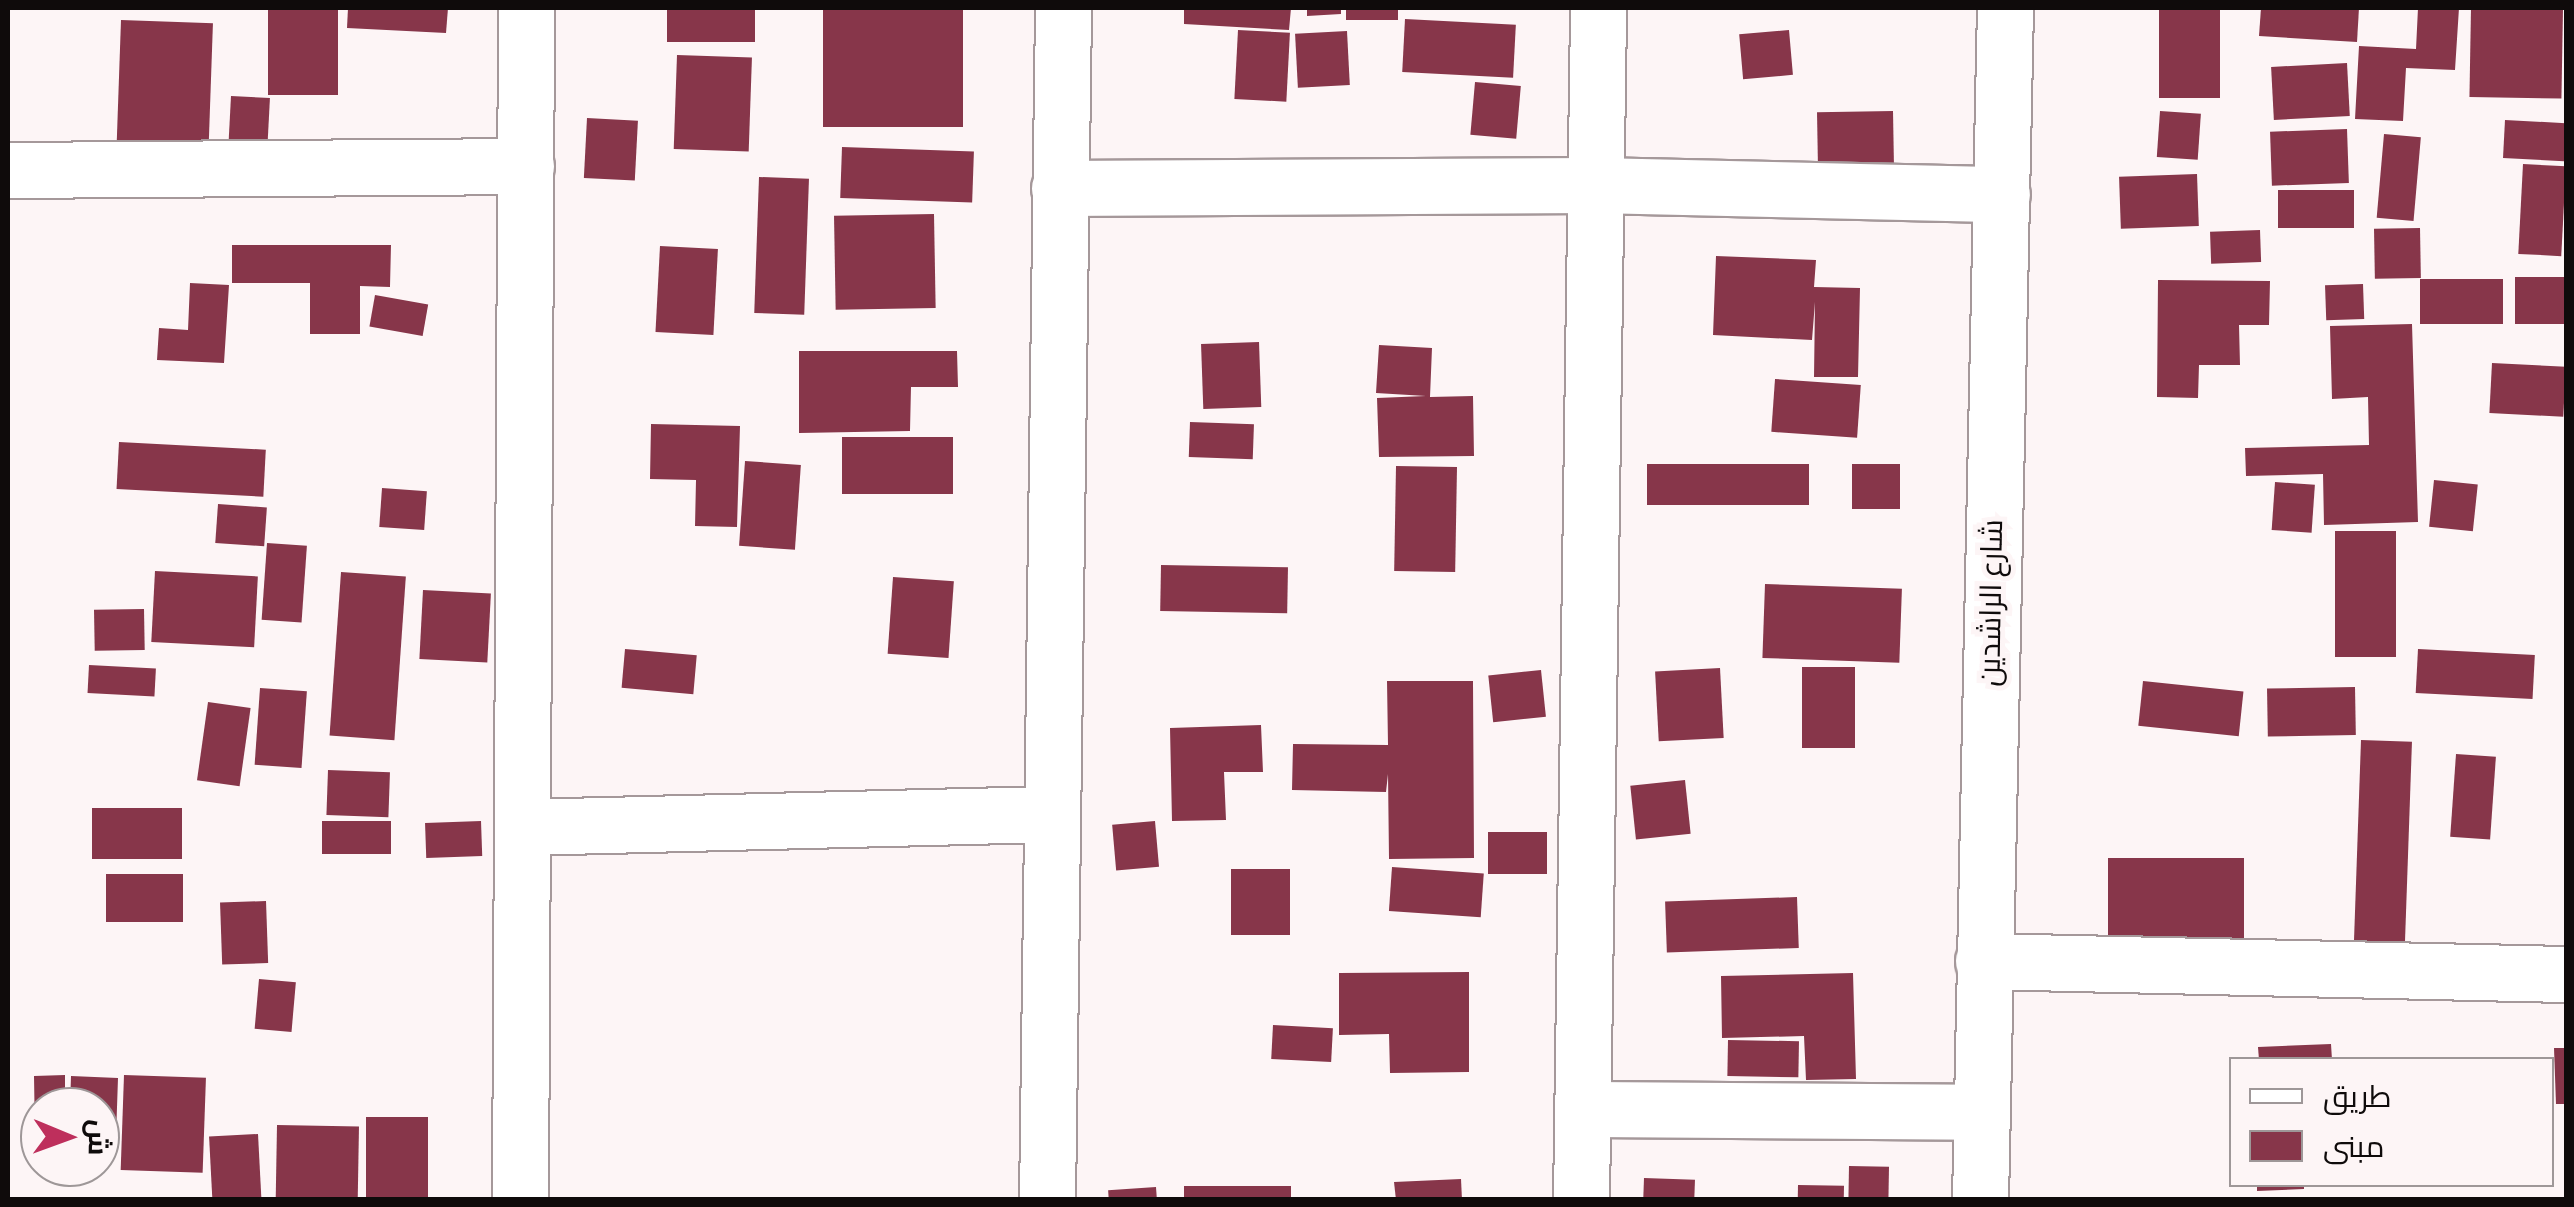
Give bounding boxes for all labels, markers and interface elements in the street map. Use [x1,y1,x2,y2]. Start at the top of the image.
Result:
street label: شارع الراشدين [1973,519,2011,687]
legend [2229,1057,2554,1187]
text: طريق [2323,1076,2392,1119]
north arrow [20,1087,120,1187]
text: ش [78,1119,118,1156]
text: مبنى [2323,1126,2384,1169]

